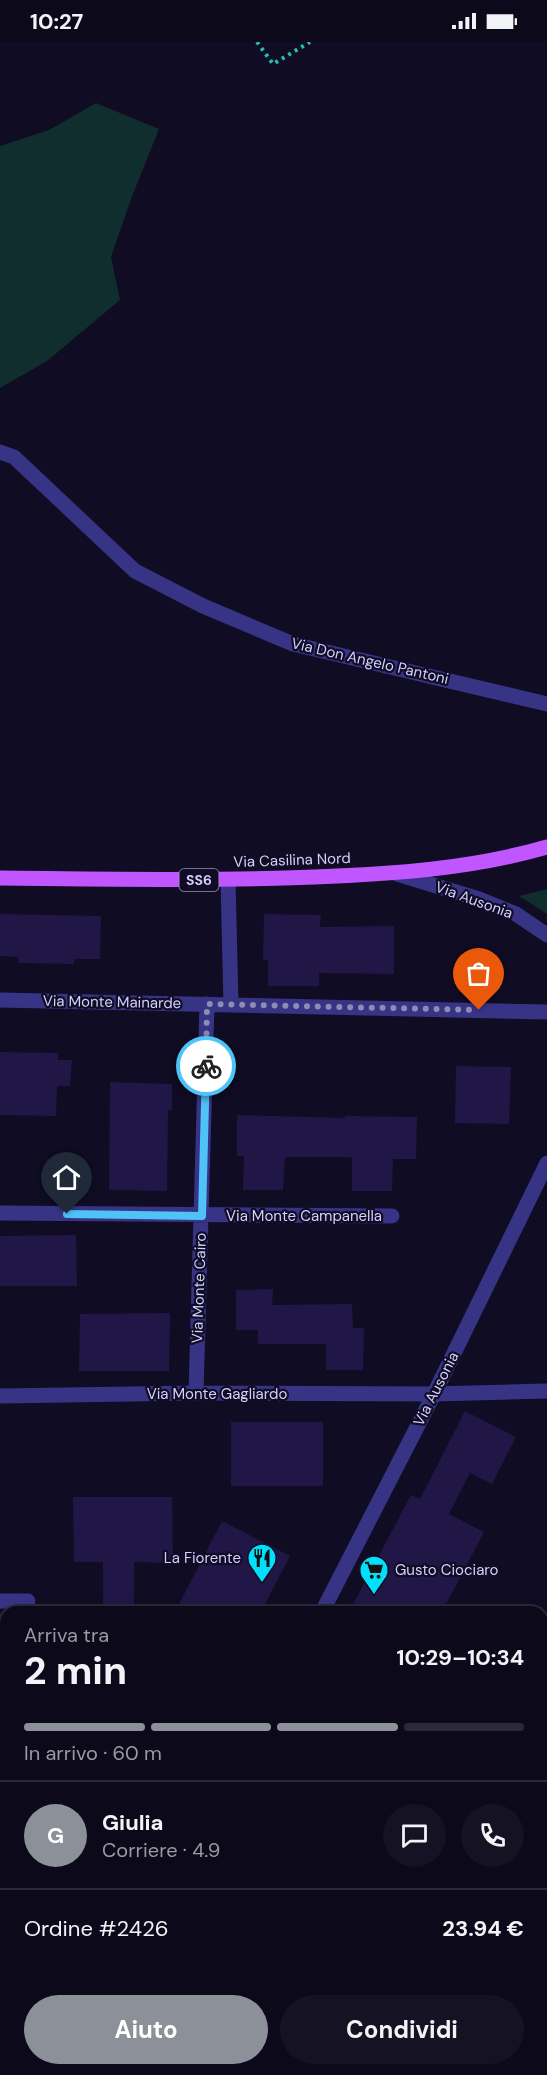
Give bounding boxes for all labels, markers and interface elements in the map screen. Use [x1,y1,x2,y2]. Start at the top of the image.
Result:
text: 10:27 [30,7,83,36]
street label: Via Don Angelo Pantoni [289,633,451,689]
street label: Via Casilina Nord [233,848,351,872]
road number: SS6 [180,869,218,891]
street label: Via Ausonia [433,877,515,923]
pin [453,948,504,1010]
icon: bag [462,957,495,990]
street label: Via Monte Mainarde [43,991,181,1013]
courier [176,1036,236,1096]
icon: bike [190,1050,223,1083]
pin [41,1152,92,1214]
icon: home [50,1161,83,1194]
street label: Via Monte Campanella [226,1206,382,1226]
street label: Via Monte Cairo [187,1232,211,1344]
street label: Via Ausonia [409,1348,463,1430]
street label: Via Monte Gagliardo [147,1384,287,1404]
restaurant icon: La Fiorente [246,1542,278,1584]
place label: La Fiorente [164,1548,241,1568]
supermarket icon: Gusto Ciociaro [358,1554,390,1596]
place label: Gusto Ciociaro [395,1560,499,1580]
text: Arriva tra [24,1622,109,1648]
text: 10:29–10:34 [396,1643,524,1672]
text: 2 min [24,1645,127,1696]
text: In arrivo · 60 m [24,1740,162,1766]
button: chat [383,1804,446,1867]
button: phone [461,1804,524,1867]
text: Giulia [102,1808,164,1837]
text: G [47,1821,64,1850]
text: Corriere · 4.9 [102,1837,220,1863]
text: Ordine #2426 [24,1914,169,1943]
text: 23.94 € [442,1914,524,1943]
button: Aiuto [24,1995,268,2064]
button: Condividi [280,1995,524,2064]

